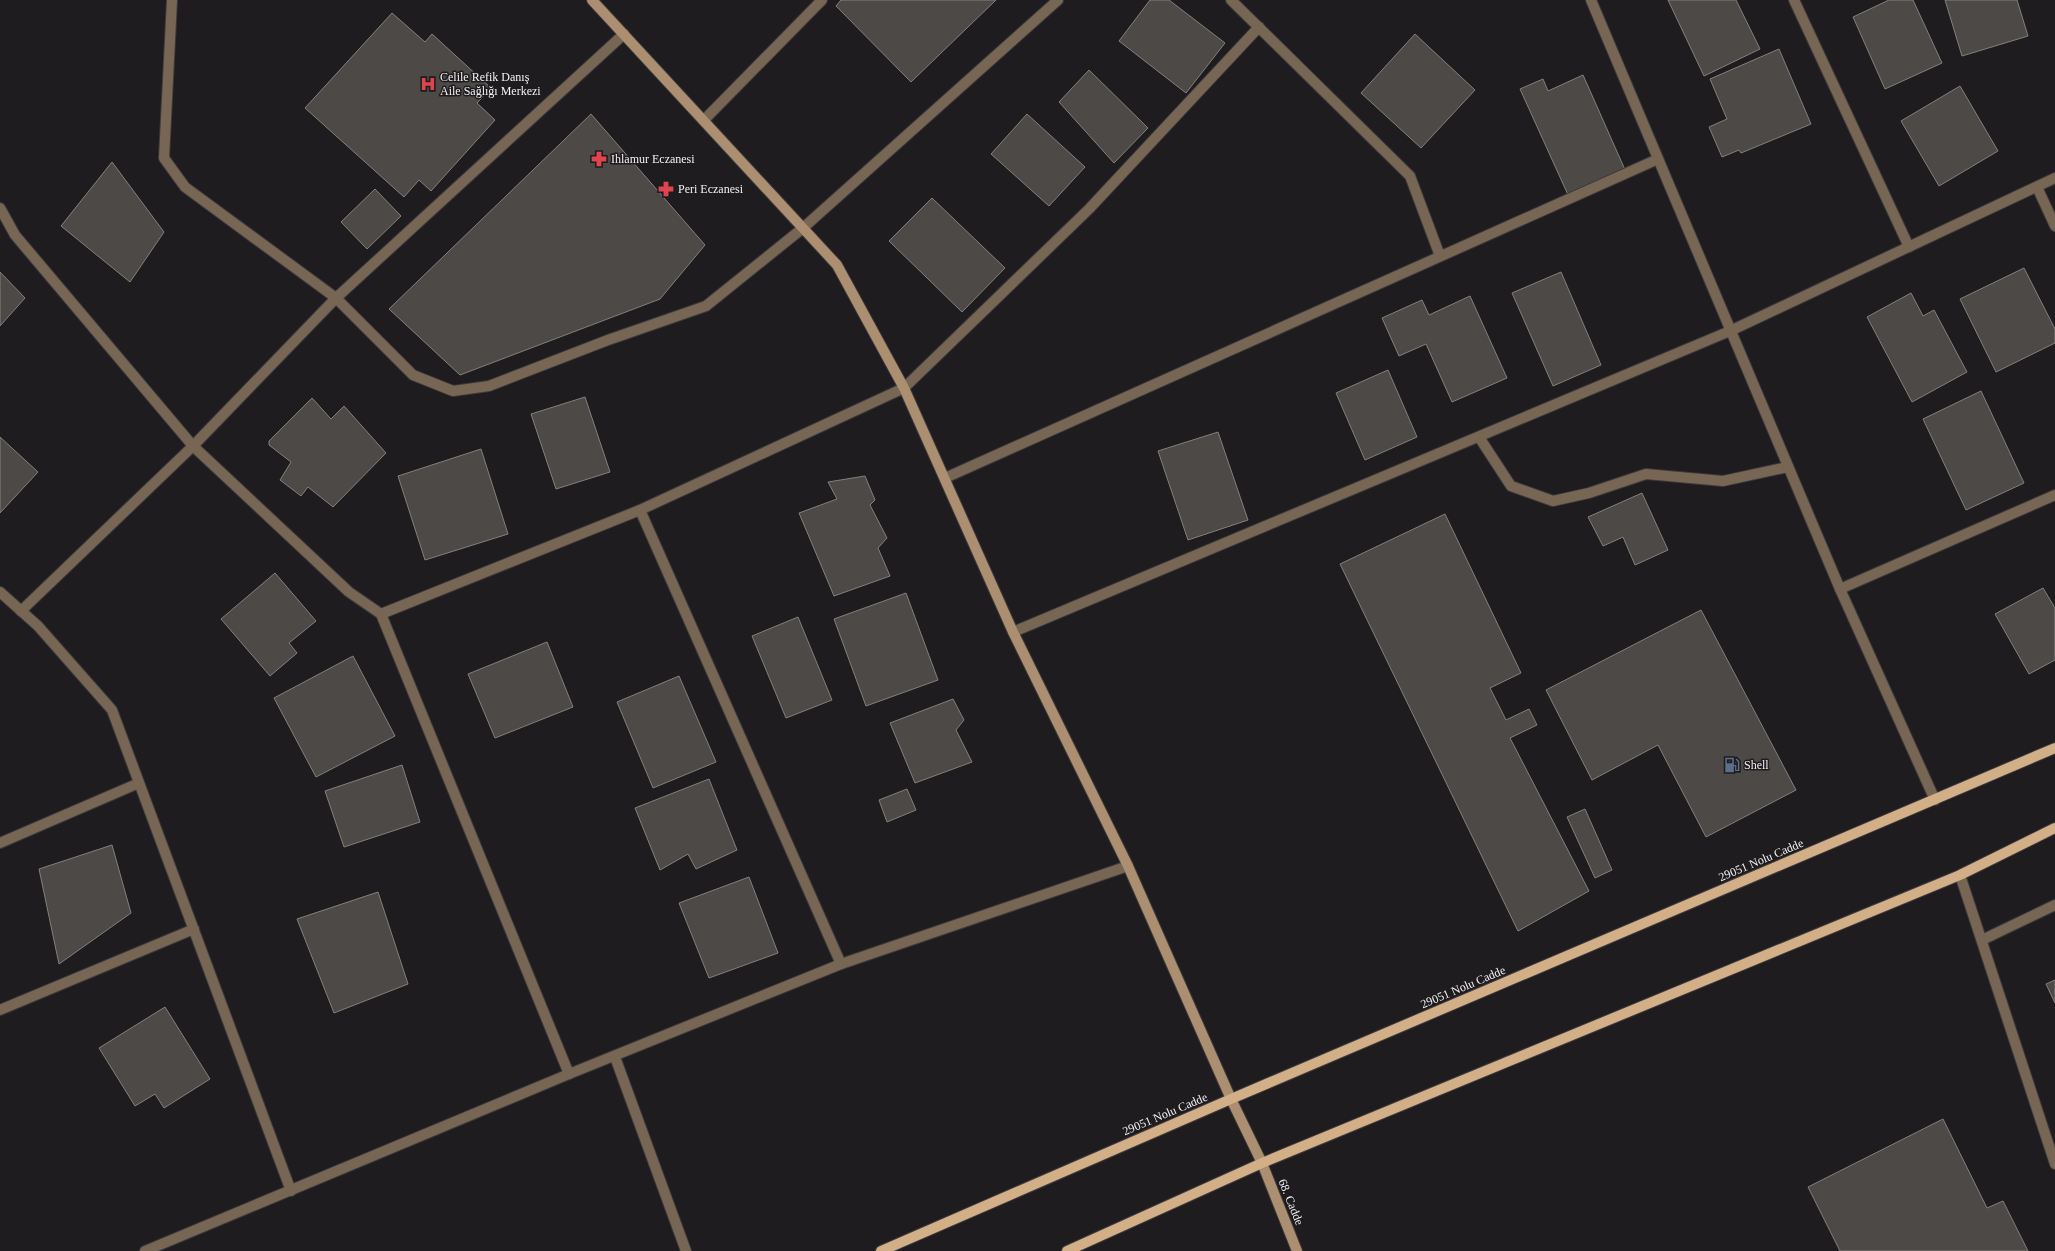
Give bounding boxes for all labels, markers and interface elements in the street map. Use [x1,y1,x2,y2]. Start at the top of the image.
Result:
place label: Celile Refik Danış Aile Sağlığı Merkezi [440,70,541,98]
hospital icon: Celile Refik Danış Aile Sağlığı Merkezi [419,75,437,93]
pharmacy icon: Ihlamur Eczanesi [590,150,608,168]
place label: Ihlamur Eczanesi [611,152,695,166]
pharmacy icon: Peri Eczanesi [657,180,675,198]
place label: Peri Eczanesi [678,182,744,196]
fuel station icon: Shell [1723,756,1741,774]
place label: Shell [1744,758,1769,772]
street label: 29051 Nolu Cadde [1717,836,1805,884]
street label: 29051 Nolu Cadde [1419,963,1507,1011]
street label: 29051 Nolu Cadde [1121,1090,1209,1138]
street label: 68. Cadde [1275,1177,1307,1227]

